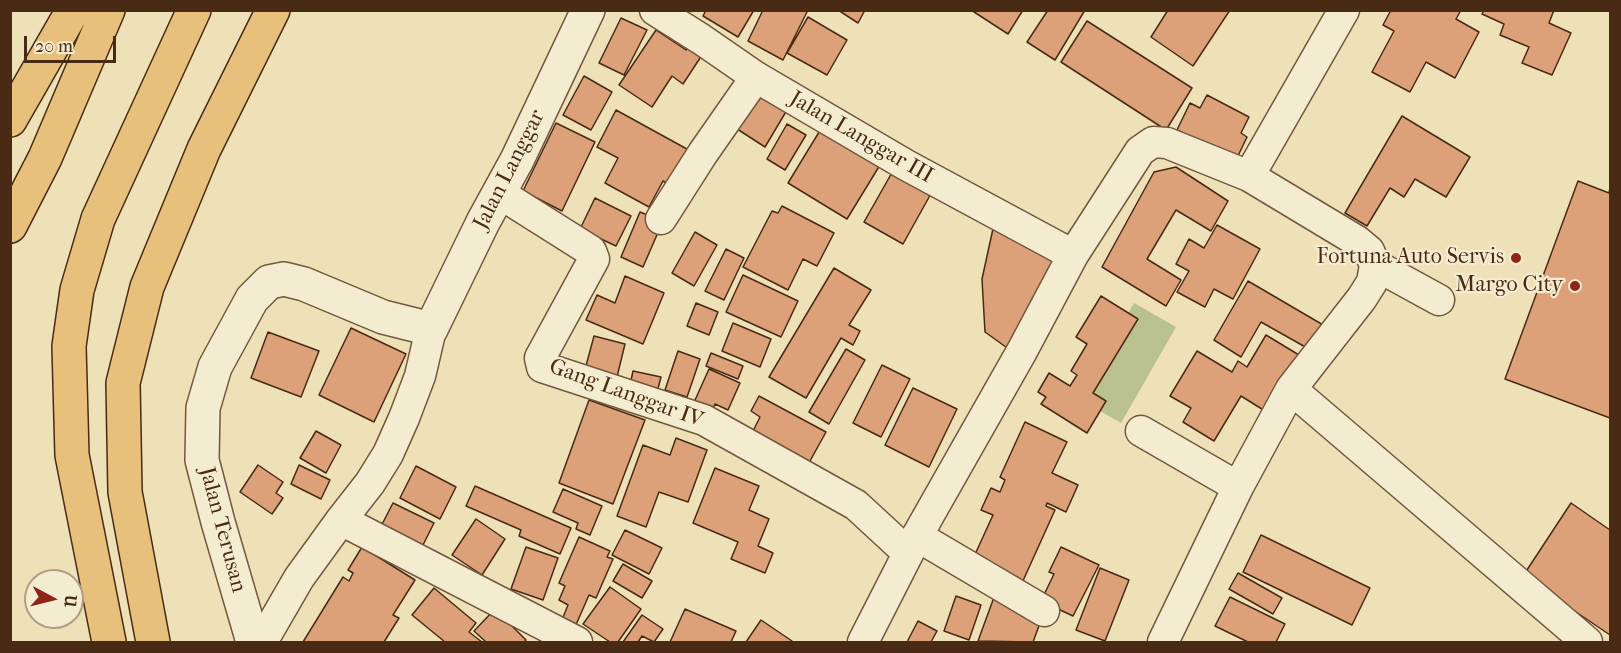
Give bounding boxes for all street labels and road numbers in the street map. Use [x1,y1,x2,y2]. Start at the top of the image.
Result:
street label: Jalan Langgar III [784,86,938,190]
street label: Jalan Langgar [468,106,552,234]
street label: Gang Langgar IV [545,354,707,434]
street label: Jalan Terusan [193,464,251,596]

